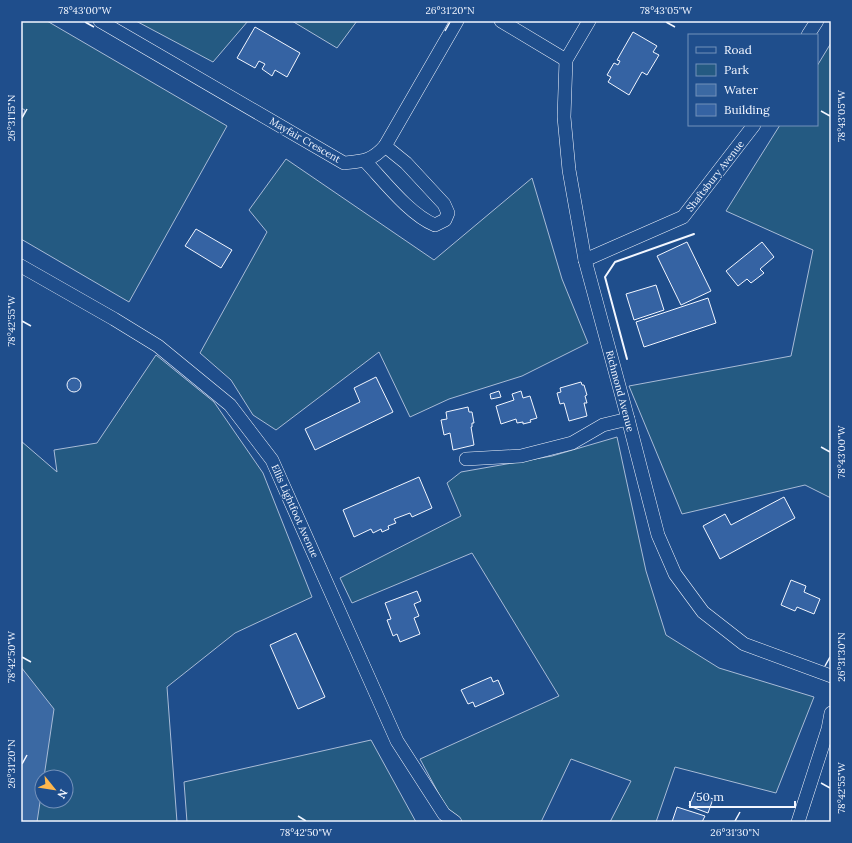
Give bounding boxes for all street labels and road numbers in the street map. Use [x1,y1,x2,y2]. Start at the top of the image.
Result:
street label: Mayfair Crescent [267,114,343,166]
street label: Shaftsbury Avenue [683,137,747,214]
street label: Richmond Avenue [603,349,637,434]
street label: Ellis Lightfoot Avenue [268,462,322,560]

